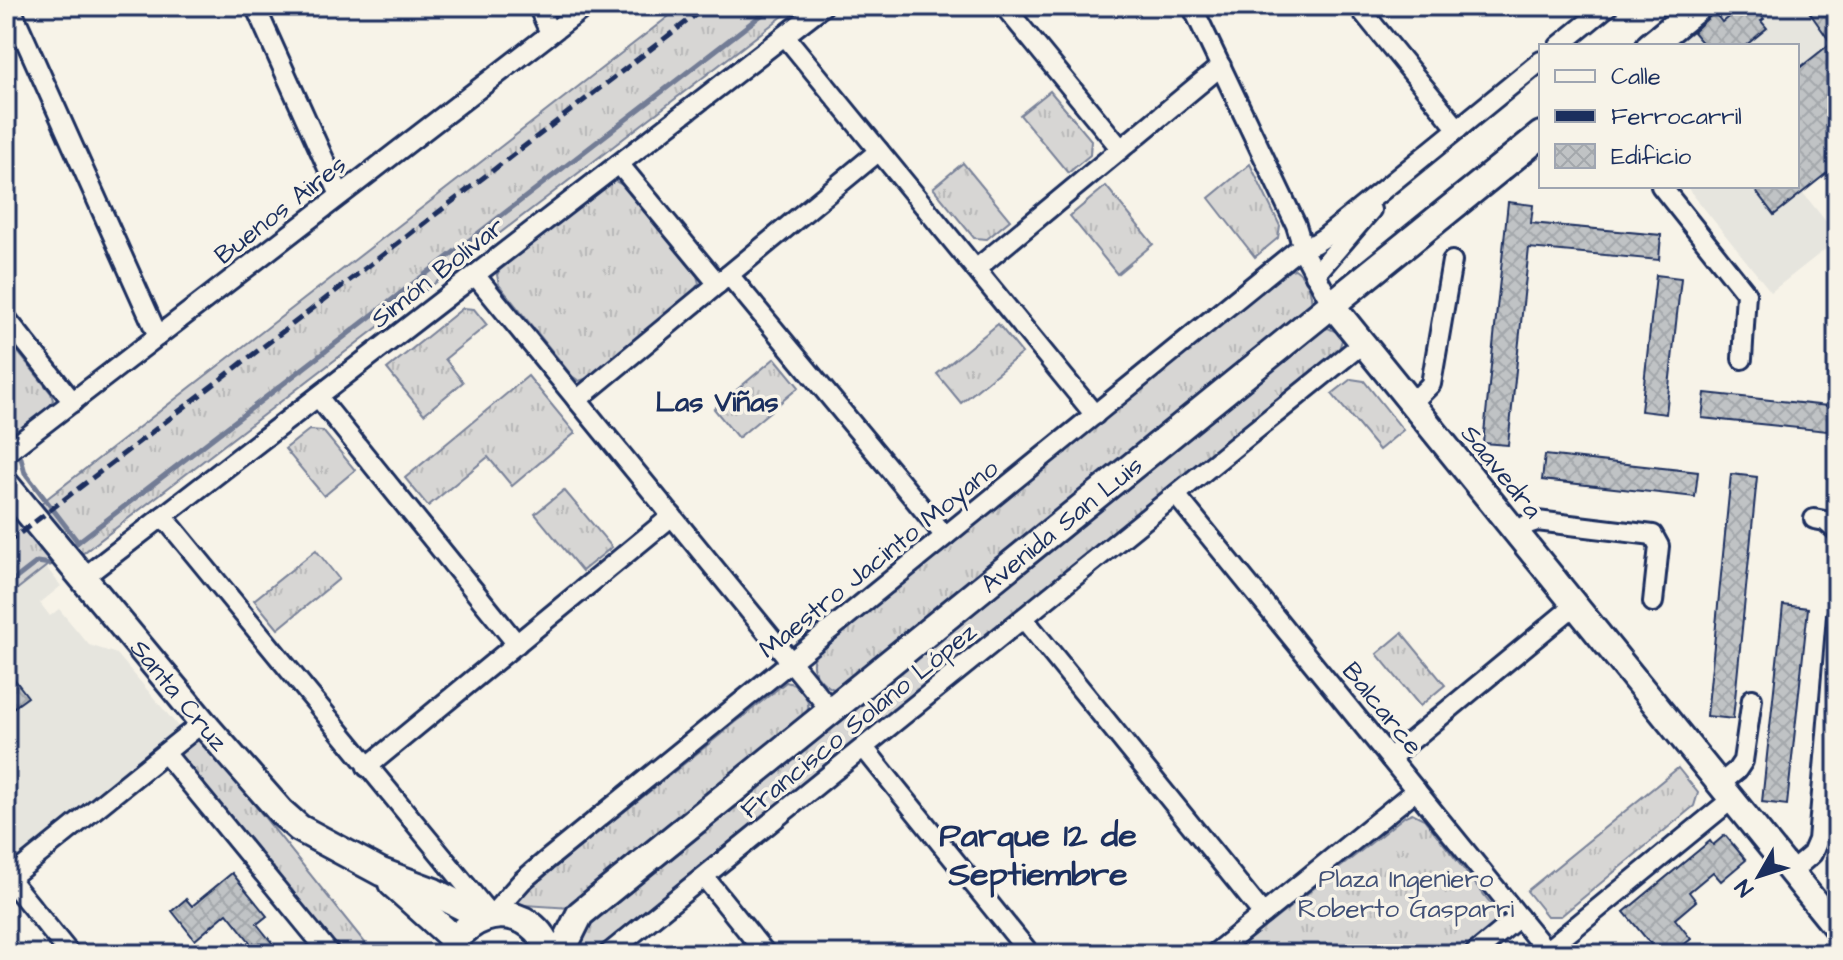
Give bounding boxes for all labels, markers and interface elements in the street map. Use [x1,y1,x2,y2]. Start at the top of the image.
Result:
legend [1539,44,1799,188]
text: Calle [1611,60,1661,94]
text: Ferrocarril [1611,100,1742,134]
text: Edificio [1611,140,1692,174]
street label: Buenos Aires [207,147,354,273]
street label: Simón Bolívar [363,209,512,337]
district label: Las Viñas [656,383,779,422]
street label: Saavedra [1452,417,1550,526]
street label: Avenida San Luis [973,448,1151,602]
street label: Maestro Jacinto Moyano [751,450,1008,668]
street label: Francisco Solano López [733,614,984,827]
street label: Santa Cruz [121,631,236,759]
street label: Balcarce [1334,654,1431,763]
district label: Parque 12 de Septiembre [939,812,1137,899]
north arrow [1719,836,1799,916]
park label: Plaza Ingeniero Roberto Gasparri [1298,861,1514,927]
text: N [1728,872,1761,903]

